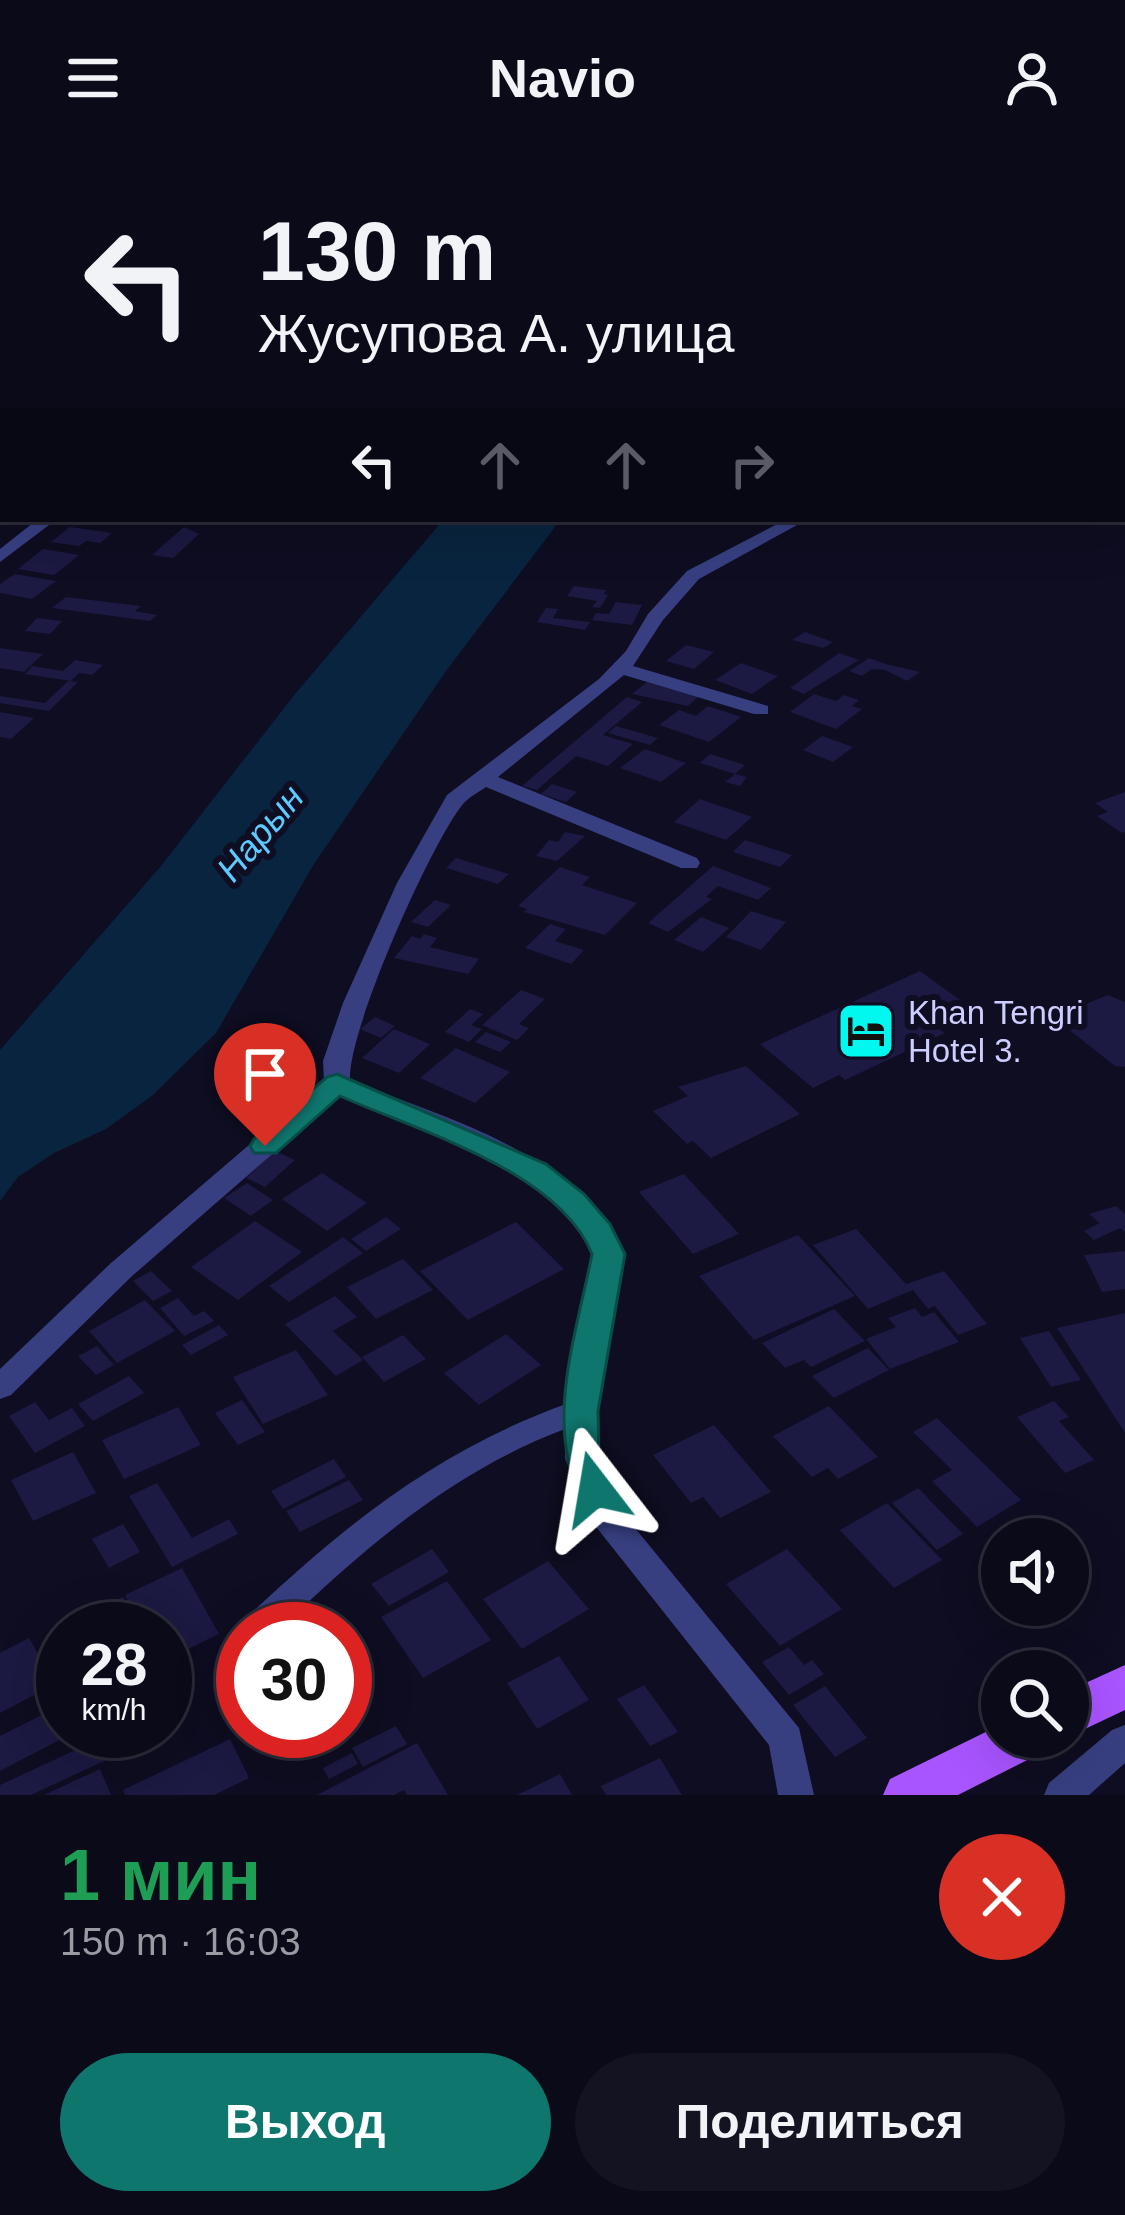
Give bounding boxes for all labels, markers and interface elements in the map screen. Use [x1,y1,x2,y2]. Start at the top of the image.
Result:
icon: menu [60,45,126,111]
icon: person [999,45,1065,111]
text: Navio [489,48,636,108]
icon: left [60,204,216,360]
text: 130 m [258,204,496,298]
text: Жусупова А. улица [258,303,735,363]
icon: left [341,432,407,498]
icon: ahead [467,432,533,498]
icon: ahead [593,432,659,498]
icon: right [719,432,785,498]
water label: Нарын [208,777,312,889]
place label: Khan Tengri Hotel 3. [908,994,1084,1069]
hotel icon: Khan Tengri Hotel 3. [835,1000,897,1062]
pin [214,1023,316,1146]
icon: arrive [232,1041,298,1107]
position arrow [532,1426,658,1552]
map controls [981,1518,1089,1758]
button: sound [981,1518,1089,1626]
speed limit sign: 30 [216,1602,372,1758]
text: 28 [81,1631,147,1698]
button: search [981,1650,1089,1758]
text: km/h [81,1693,147,1726]
button: close [939,1834,1065,1960]
text: 1 мин [60,1835,261,1915]
text: 150 m · 16:03 [60,1920,301,1963]
button: Выход [60,2053,551,2191]
button: Поделиться [575,2053,1065,2191]

